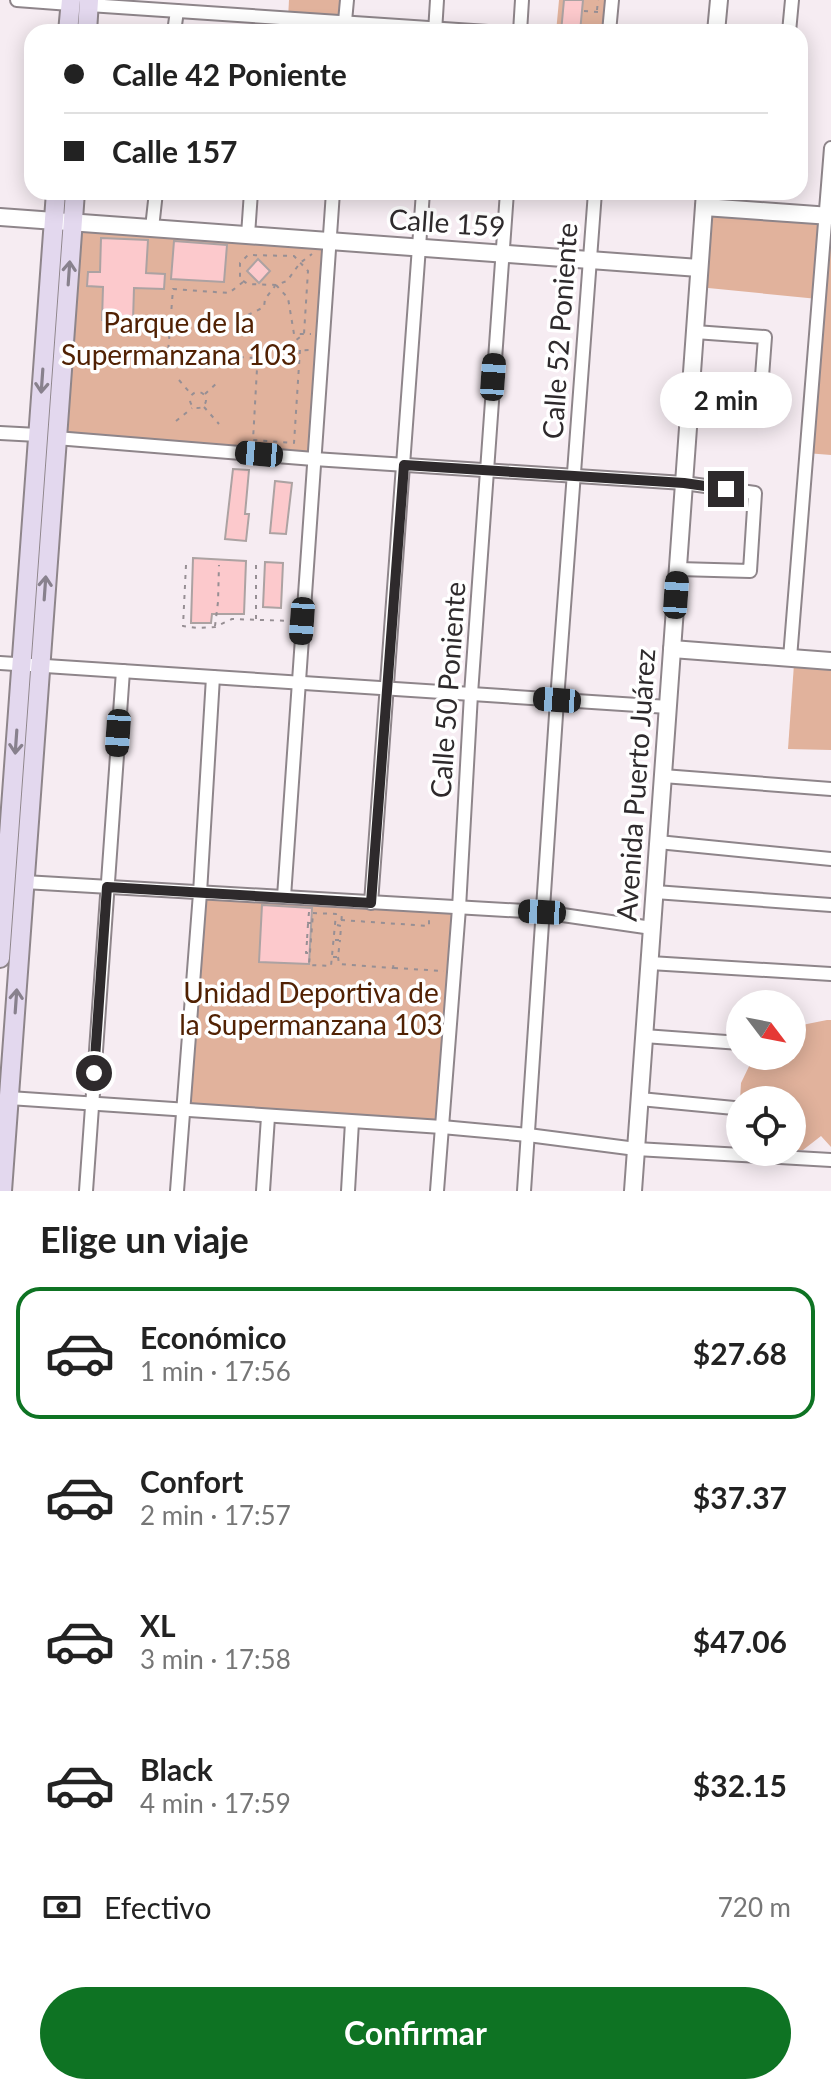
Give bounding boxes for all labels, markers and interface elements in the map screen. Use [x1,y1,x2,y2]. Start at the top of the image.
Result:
text: Calle 42 Poniente [112,56,347,92]
text: Calle 157 [112,133,238,169]
street label: Calle 159 [388,201,506,243]
street label: Calle 52 Poniente [534,222,584,440]
one-way arrow [62,260,77,286]
park label: Parque de la Supermanzana 103 [61,305,297,371]
car [479,352,507,402]
one-way arrow [34,368,49,394]
callout: 2 min [660,373,792,429]
text: 2 min [694,384,758,416]
car [234,440,284,468]
route end [708,471,744,507]
car [662,570,690,620]
one-way arrow [38,575,53,602]
street label: Calle 50 Poniente [422,581,472,799]
car [288,596,316,646]
street label: Avenida Puerto Juárez [609,647,661,922]
car [532,686,582,714]
car [104,708,132,758]
one-way arrow [8,728,23,755]
car [517,899,567,925]
park label: Unidad Deportiva de la Supermanzana 103 [179,975,443,1041]
one-way arrow [9,989,24,1015]
north arrow [726,990,806,1070]
map controls [726,990,806,1166]
route start [76,1055,112,1091]
button: locate [726,1086,806,1166]
text: Elige un viaje [40,1217,249,1261]
icon: car [44,1317,116,1389]
text: Económico [140,1319,286,1355]
text: $27.68 [693,1335,787,1371]
text: 1 min · 17:56 [140,1355,291,1387]
icon: car [44,1461,116,1533]
text: Confort [140,1463,243,1499]
text: $37.37 [693,1479,787,1515]
text: 2 min · 17:57 [140,1499,291,1531]
icon: car [44,1605,116,1677]
text: XL [140,1607,176,1643]
text: $47.06 [693,1623,787,1659]
text: 3 min · 17:58 [140,1643,291,1675]
icon: car [44,1749,116,1821]
text: Black [140,1751,213,1787]
text: $32.15 [693,1767,787,1803]
text: 4 min · 17:59 [140,1787,291,1819]
icon: cash [40,1885,84,1929]
text: Efectivo [104,1889,211,1925]
text: 720 m [718,1891,791,1923]
button: Confirmar [40,1987,791,2079]

